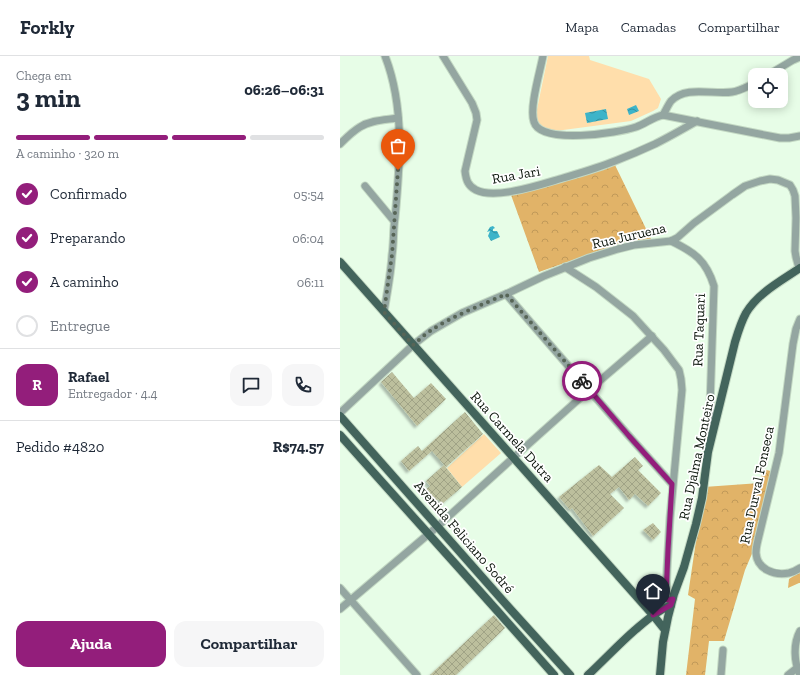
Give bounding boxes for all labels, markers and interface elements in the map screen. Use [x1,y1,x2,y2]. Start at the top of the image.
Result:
text: Forkly [20,16,74,39]
text: Mapa [565,19,599,36]
text: Camadas [621,19,676,36]
text: Compartilhar [698,19,780,36]
text: Chega em [16,68,71,83]
map controls [748,68,788,108]
button: locate [748,68,788,108]
text: 06:26–06:31 [244,81,324,99]
text: 3 min [16,82,81,114]
pin [381,129,415,170]
icon: bag [387,135,409,157]
text: A caminho · 320 m [16,146,119,161]
street label: Rua Jari [491,162,542,188]
icon: check [16,183,38,205]
text: Confirmado [50,185,127,203]
text: 05:54 [293,187,324,202]
street label: Rua Juruena [590,219,668,253]
icon: check [16,227,38,249]
text: Preparando [50,229,126,247]
text: 06:04 [292,231,324,246]
icon: check [16,271,38,293]
text: A caminho [50,273,119,291]
text: 06:11 [297,275,324,290]
street label: Rua Taquari [689,293,709,367]
text: Entregue [50,317,110,335]
courier [562,361,602,401]
button: chat [230,364,272,406]
button: phone [282,364,324,406]
text: Rafael [68,368,109,386]
icon: bike [571,370,593,392]
text: R [32,376,42,394]
text: Entregador · 4.4 [68,386,157,401]
street label: Rua Carmela Dutra [467,388,557,486]
street label: Rua Djalma Monteiro [675,392,719,522]
street label: Rua Durval Fonseca [736,425,778,545]
text: Pedido #4820 [16,438,105,456]
text: R$74.57 [273,438,324,456]
street label: Avenida Feliciano Sodré [410,477,518,597]
pin [636,574,670,615]
icon: home [642,580,664,602]
button: Ajuda [16,621,166,667]
button: Compartilhar [174,621,324,667]

